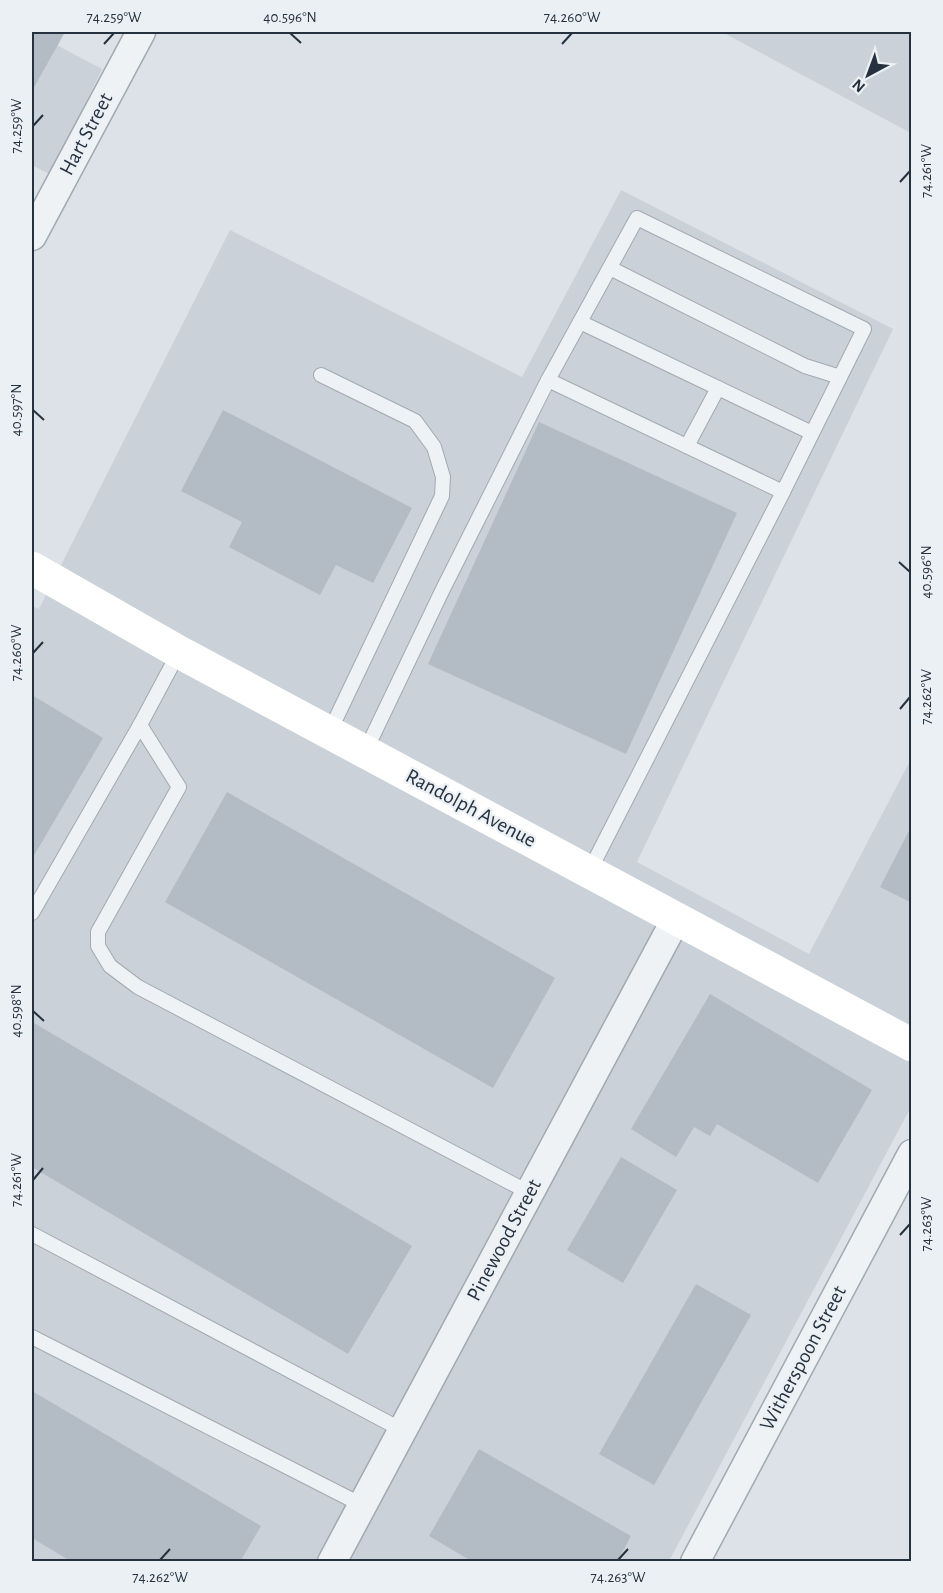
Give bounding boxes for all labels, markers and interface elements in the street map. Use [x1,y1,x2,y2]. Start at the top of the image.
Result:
text: 74.259°W [86,10,142,25]
text: 40.596°N [263,10,317,25]
text: 74.260°W [544,10,601,25]
north arrow [838,45,898,105]
text: N [849,76,868,95]
street label: Hart Street [56,89,116,179]
text: 74.259°W [9,98,24,154]
text: 74.261°W [919,143,934,198]
text: 40.597°N [9,384,24,436]
text: 40.596°N [919,545,934,599]
text: 74.260°W [9,624,24,681]
text: 74.262°W [919,669,934,725]
street label: Randolph Avenue [402,765,540,851]
text: 40.598°N [9,984,24,1038]
text: 74.261°W [9,1152,24,1207]
street label: Pinewood Street [463,1175,545,1304]
text: 74.263°W [919,1196,934,1251]
street label: Witherspoon Street [756,1282,850,1434]
text: 74.262°W [132,1570,188,1585]
text: 74.263°W [591,1570,646,1585]

